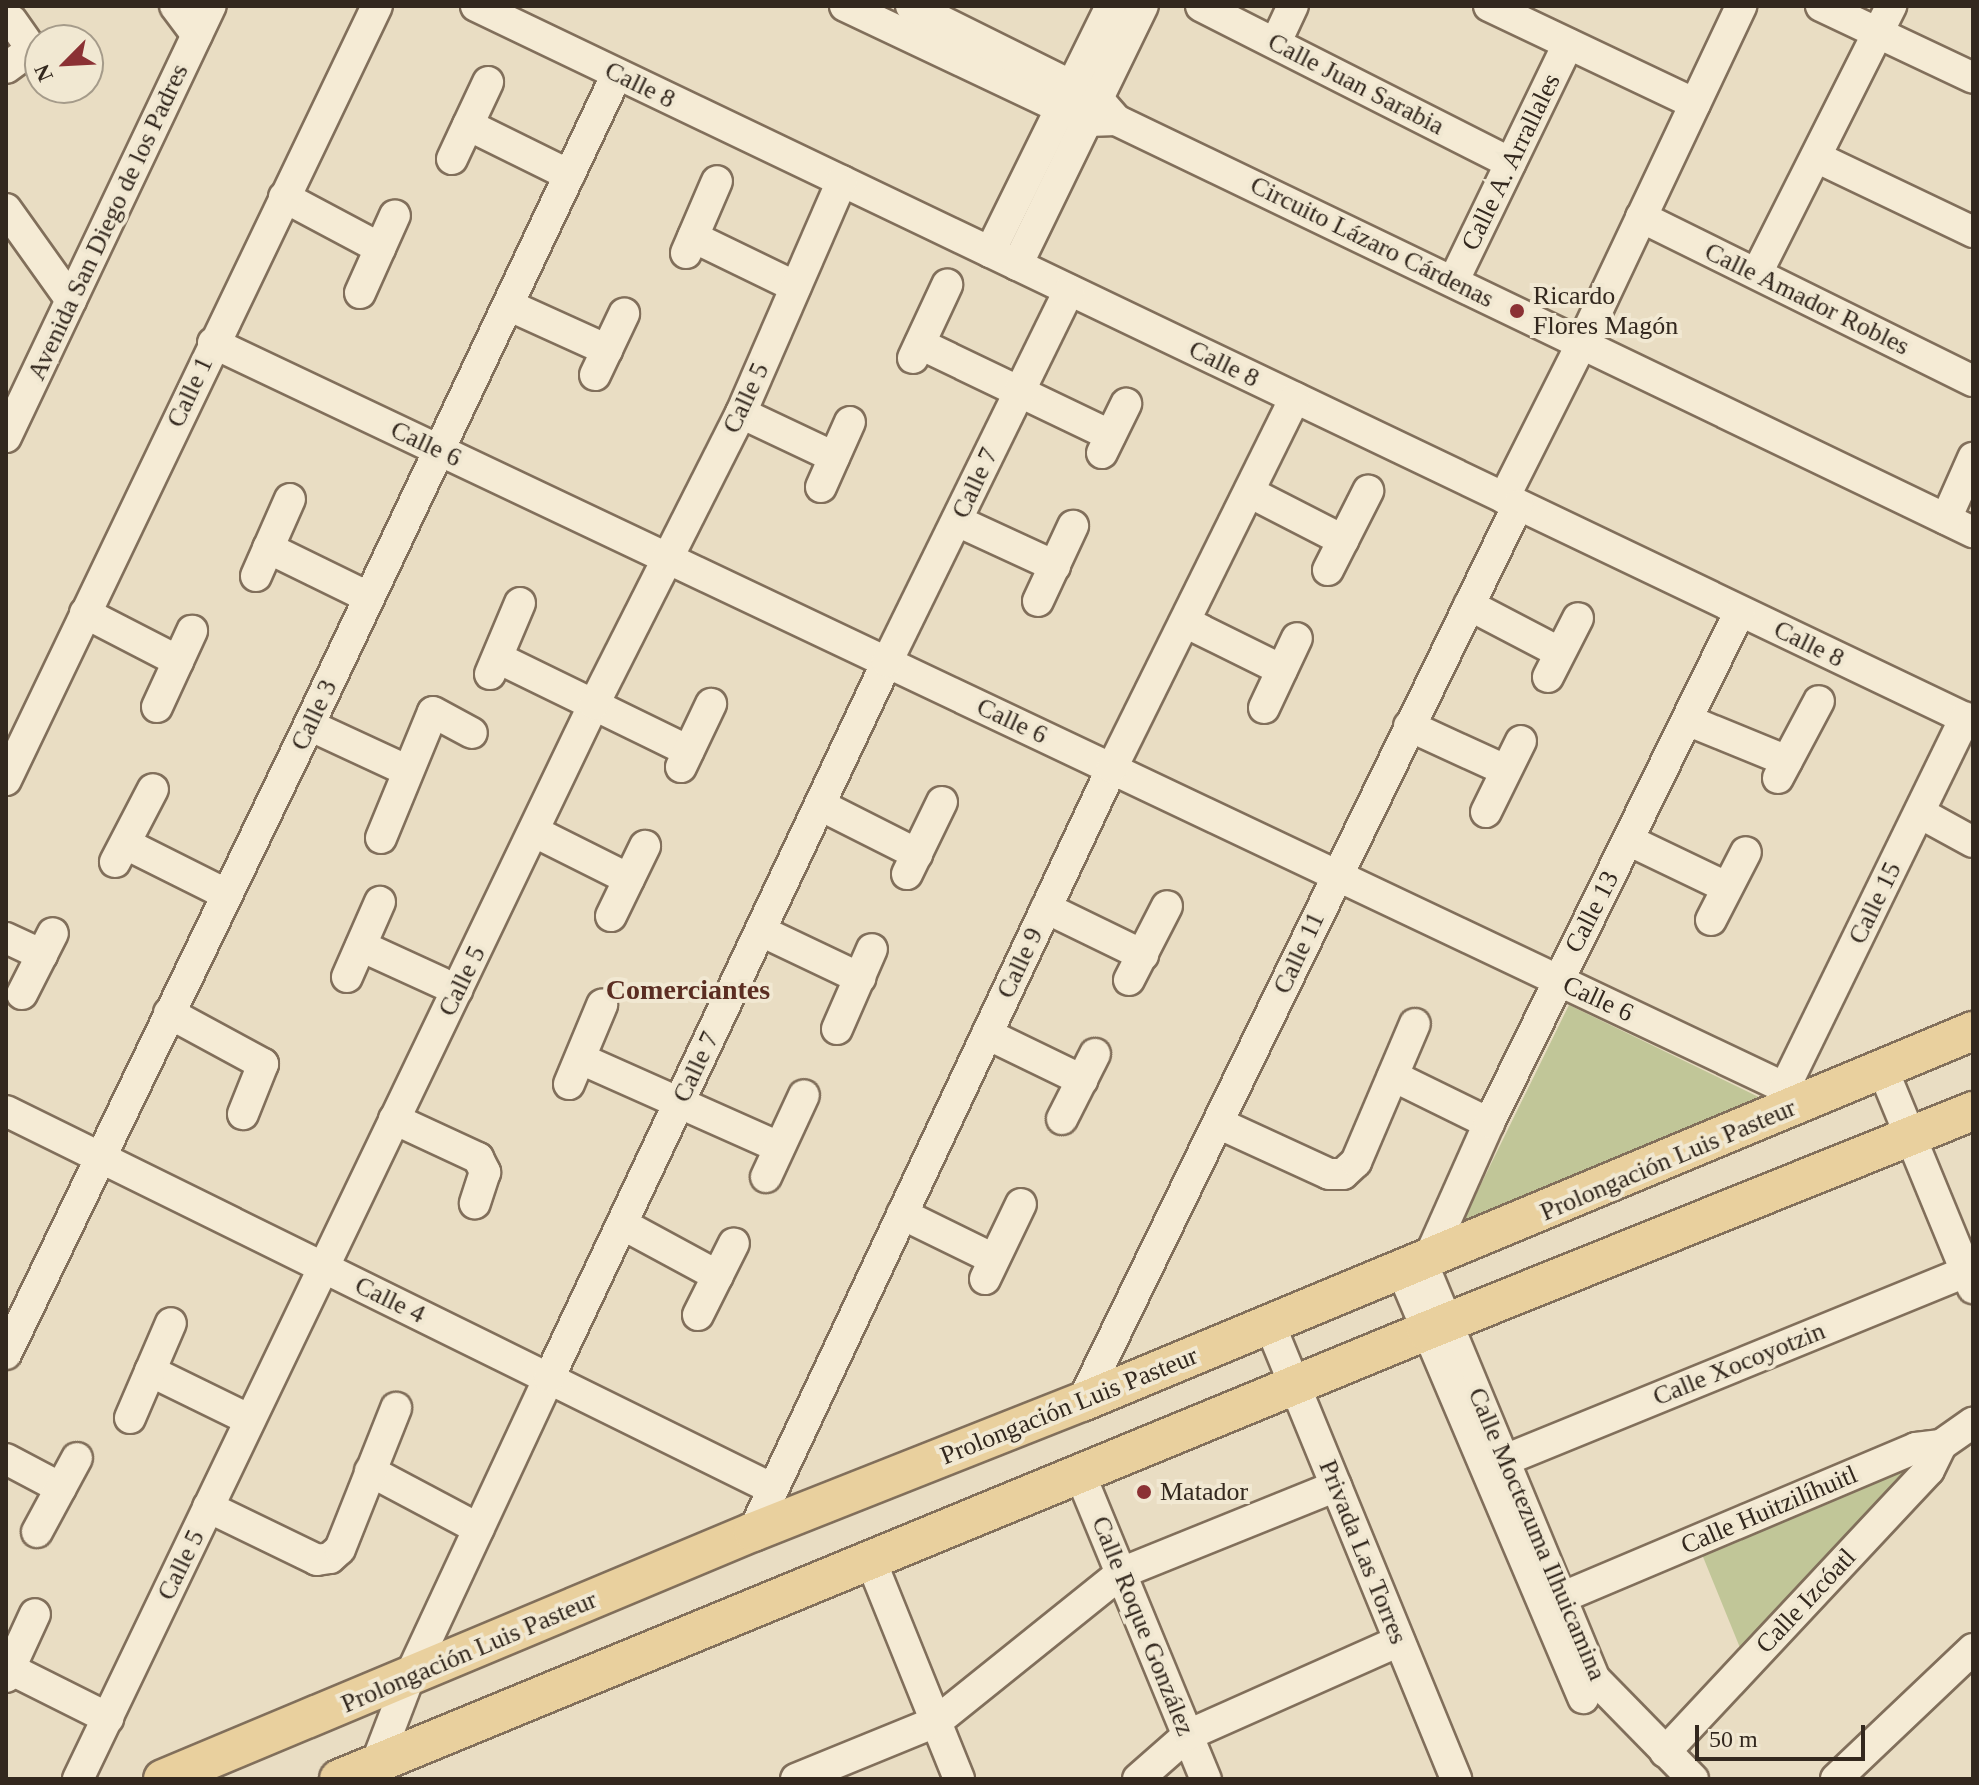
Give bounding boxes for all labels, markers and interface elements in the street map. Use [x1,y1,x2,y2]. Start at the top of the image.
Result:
north arrow [24,24,104,104]
street label: Calle Juan Sarabia [1263,26,1449,142]
street label: Calle 8 [600,55,680,115]
street label: Avenida San Diego de los Padres [21,59,195,385]
text: N [29,61,58,86]
street label: Calle A. Arrallales [1454,67,1568,257]
street label: Circuito Lázaro Cárdenas [1245,169,1499,315]
street label: Calle Amador Robles [1699,236,1915,362]
place label: Ricardo Flores Magón [1533,280,1678,342]
marker: Ricardo Flores Magón [1508,302,1526,320]
street label: Calle 8 [1184,334,1264,394]
street label: Calle 1 [160,352,220,432]
street label: Calle 5 [716,358,776,438]
street label: Calle 6 [386,414,466,474]
street label: Calle 7 [945,443,1005,523]
street label: Calle 8 [1769,614,1849,674]
street label: Calle 3 [284,675,344,755]
street label: Calle 6 [972,691,1052,751]
street label: Calle 15 [1842,857,1908,949]
street label: Calle 13 [1558,866,1626,958]
street label: Calle 11 [1267,907,1331,999]
street label: Calle 9 [990,923,1050,1003]
street label: Calle 5 [432,941,492,1021]
street label: Calle 6 [1558,969,1638,1029]
district label: Comerciantes [606,973,770,1007]
street label: Calle 7 [666,1027,726,1107]
street label: Prolongación Luis Pasteur [1536,1092,1800,1228]
street label: Calle 4 [350,1270,430,1330]
street label: Calle Xocoyotzin [1648,1315,1830,1413]
street label: Prolongación Luis Pasteur [936,1340,1202,1472]
street label: Calle Moctezuma Ilhuicamina [1461,1383,1613,1685]
street label: Privada Las Torres [1312,1455,1414,1649]
street label: Calle Huitzilíhuitl [1676,1459,1862,1561]
place label: Matador [1160,1476,1248,1508]
marker: Matador [1135,1483,1153,1501]
street label: Calle Roque González [1085,1512,1201,1740]
street label: Calle 5 [151,1525,211,1605]
street label: Calle Izcóatl [1750,1542,1862,1660]
street label: Prolongación Luis Pasteur [337,1584,601,1720]
scale bar [1699,1709,1869,1759]
text: 50 m [1709,1726,1758,1752]

